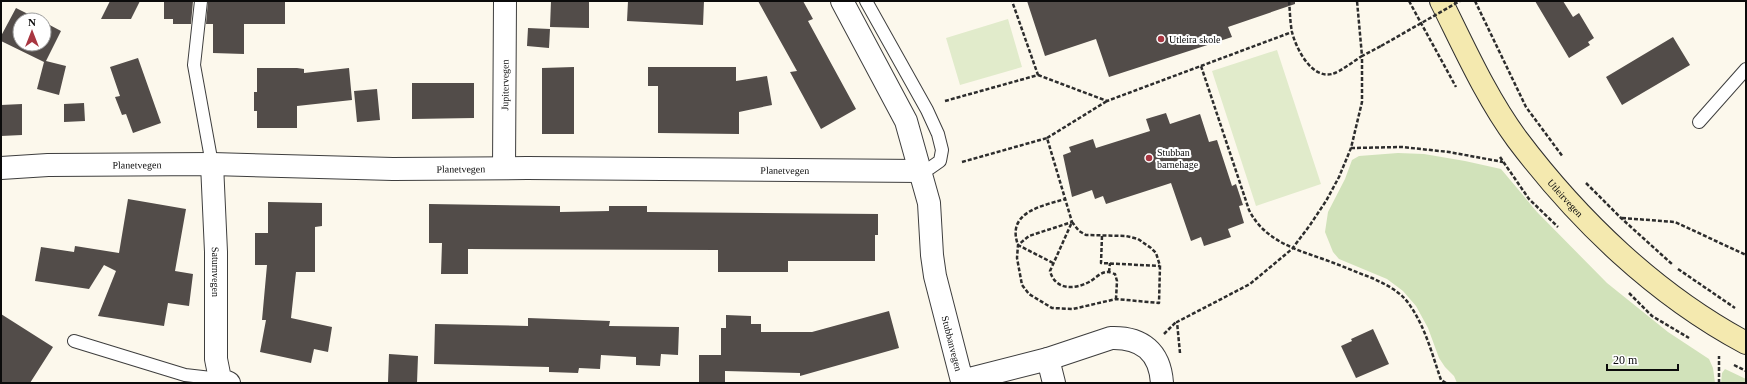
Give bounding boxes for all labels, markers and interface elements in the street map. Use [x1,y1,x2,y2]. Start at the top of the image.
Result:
north arrow [12,12,52,52]
text: N [28,16,36,28]
marker: Utleira skole [1156,34,1166,44]
place label: Utleira skole [1169,34,1221,45]
street label: Jupitervegen [499,59,510,111]
place label: Stubban barnehage [1157,147,1199,170]
marker: Stubban barnehage [1144,153,1154,163]
street label: Planetvegen [112,159,161,170]
street label: Planetvegen [436,163,485,174]
street label: Planetvegen [760,164,809,176]
street label: Utleirvegen [1546,176,1586,219]
street label: Saturnvegen [210,247,222,297]
street label: Stubbanvegen [940,315,965,372]
scale bar [1607,346,1678,372]
text: 20 m [1613,353,1638,367]

